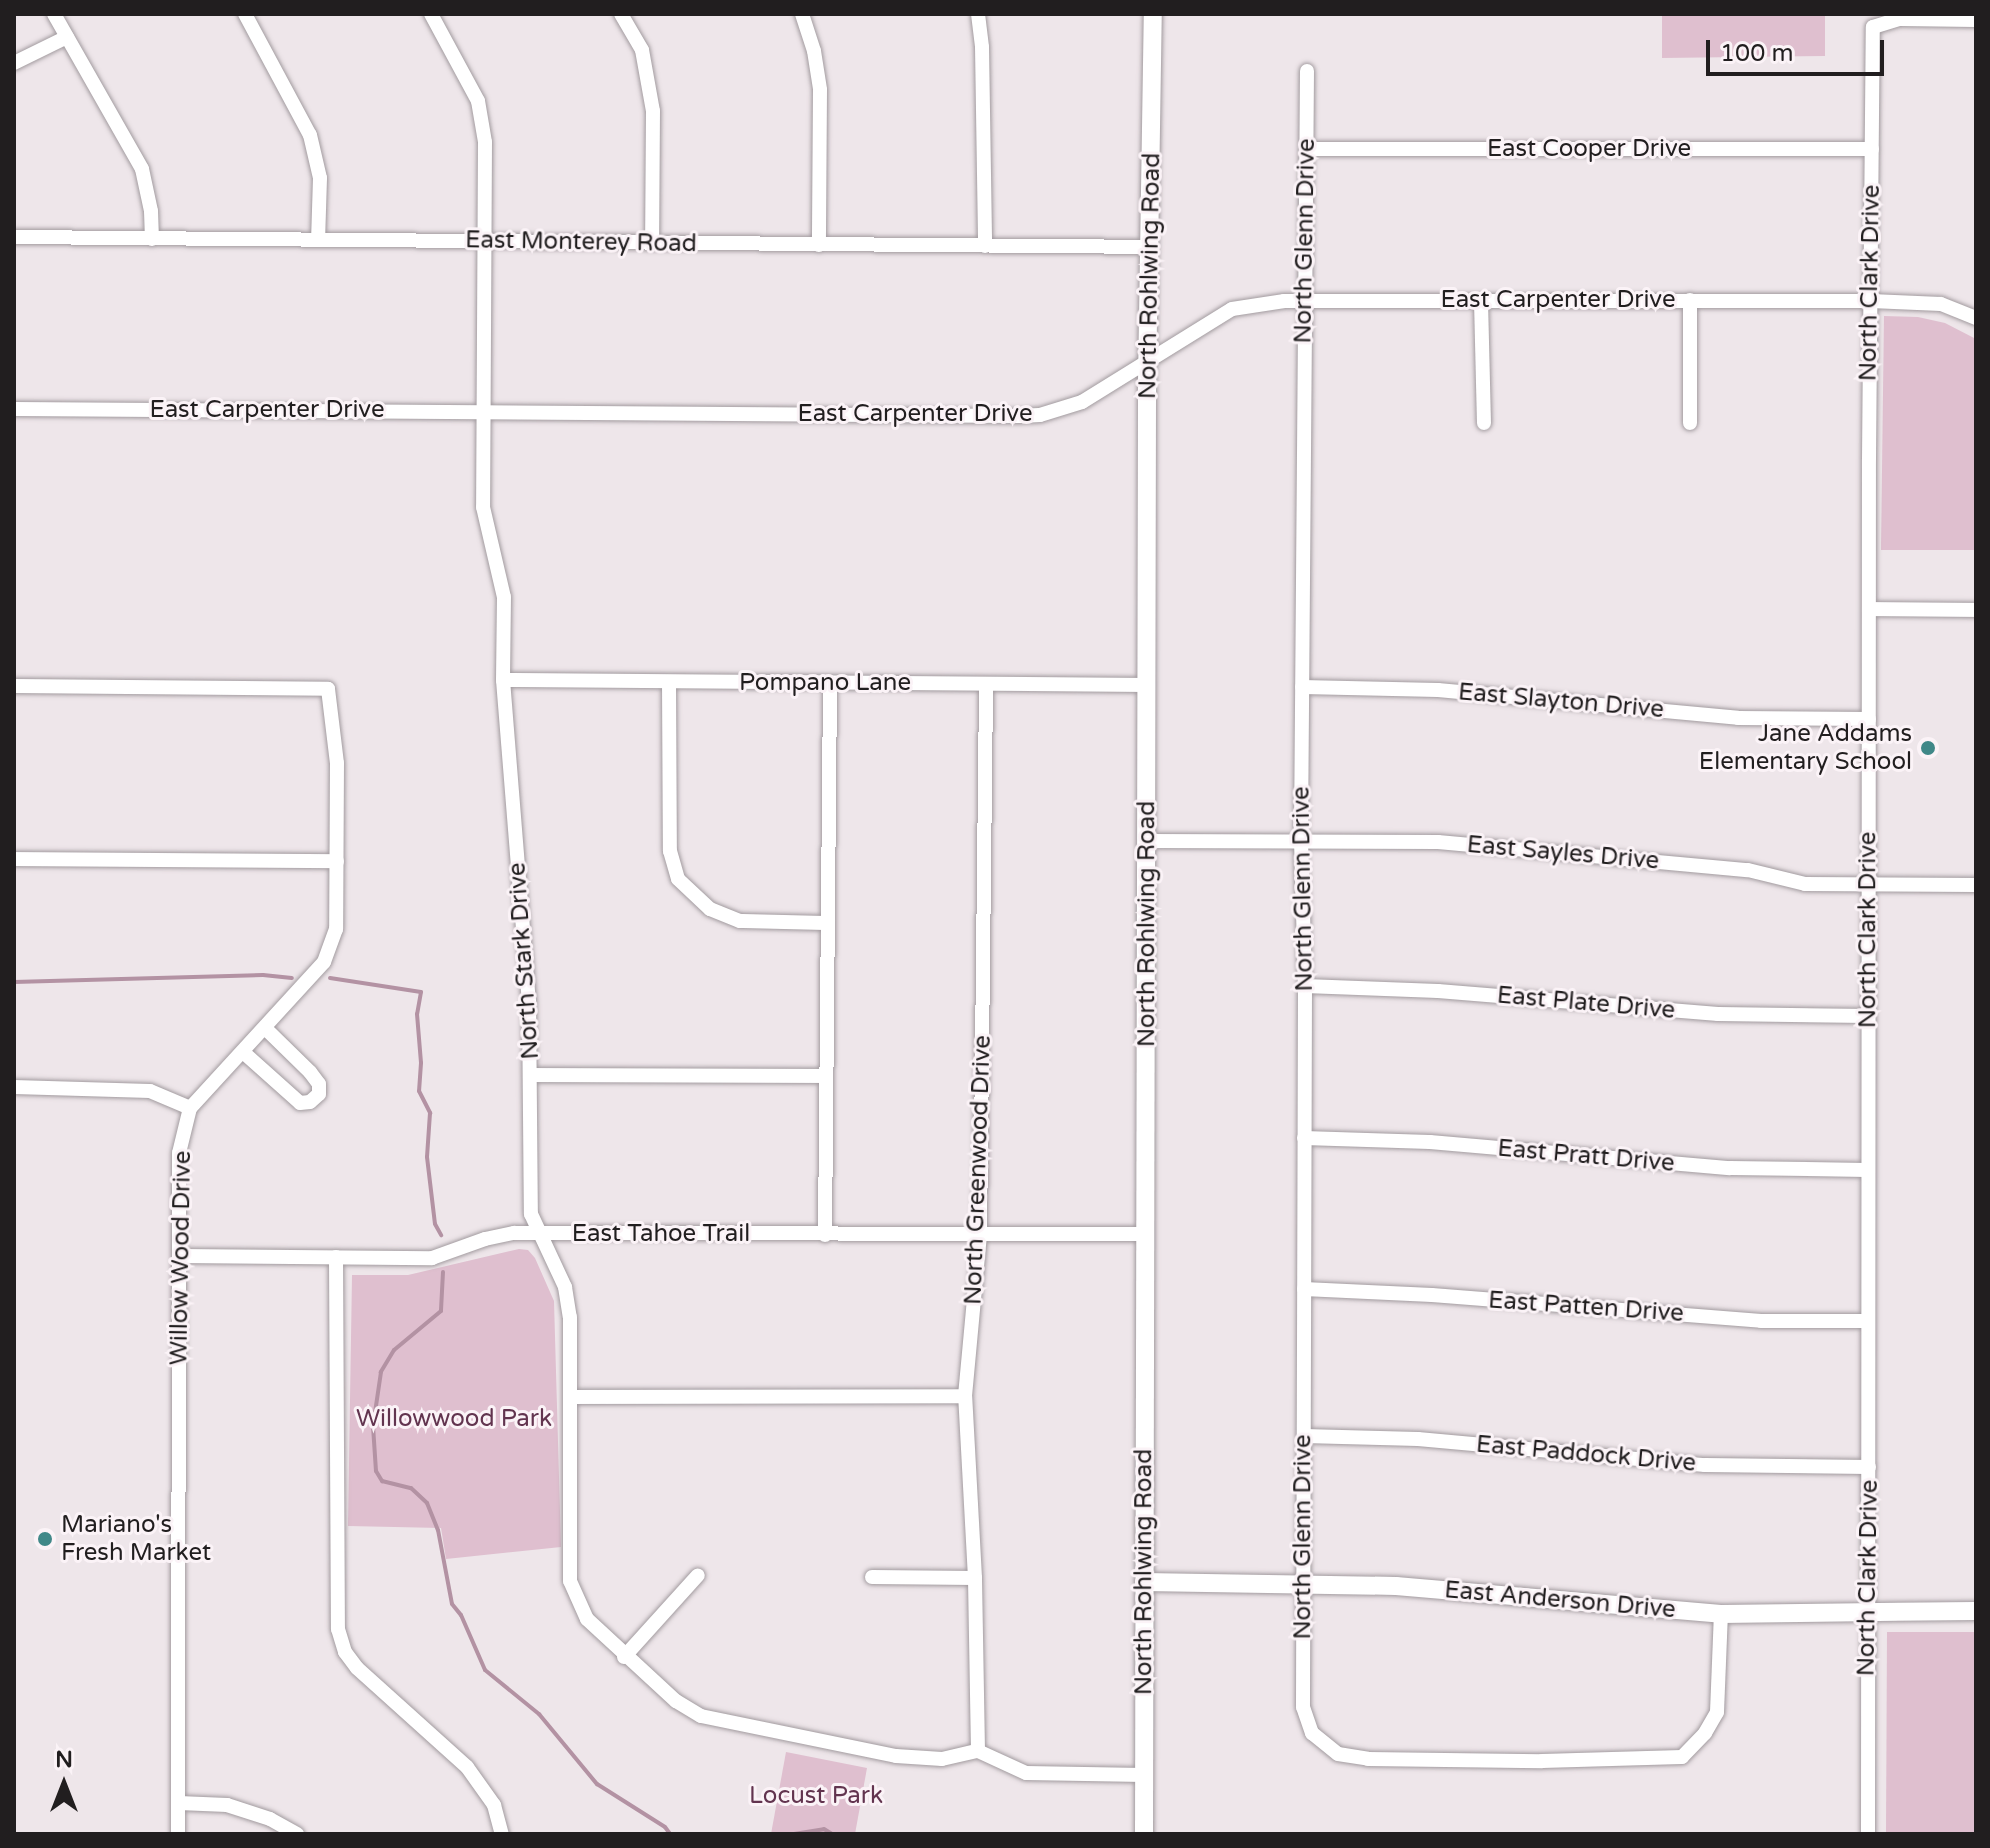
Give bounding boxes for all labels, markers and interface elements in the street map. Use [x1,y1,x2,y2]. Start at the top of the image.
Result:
scale bar [1710,24,1888,74]
text: 100 m [1720,39,1794,68]
street label: East Cooper Drive [1487,135,1691,163]
street label: North Glenn Drive [1289,138,1321,344]
street label: North Rohlwing Road [1133,153,1167,399]
street label: North Clark Drive [1854,185,1886,381]
street label: East Monterey Road [465,226,697,258]
street label: East Carpenter Drive [1440,286,1676,314]
street label: East Carpenter Drive [149,396,385,424]
street label: East Carpenter Drive [797,400,1033,428]
street label: Pompano Lane [739,669,911,697]
street label: East Slayton Drive [1457,678,1665,724]
place label: Jane Addams Elementary School [1699,720,1912,776]
marker: Jane Addams Elementary School [1919,739,1937,757]
street label: North Glenn Drive [1287,786,1319,992]
street label: North Rohlwing Road [1133,801,1161,1047]
street label: East Sayles Drive [1466,830,1660,876]
street label: North Clark Drive [1854,832,1882,1028]
street label: North Stark Drive [503,862,545,1060]
street label: East Plate Drive [1496,981,1676,1025]
street label: North Greenwood Drive [959,1035,997,1305]
street label: East Pratt Drive [1496,1134,1676,1178]
street label: Willow Wood Drive [165,1151,197,1365]
street label: East Tahoe Trail [572,1220,750,1248]
street label: East Patten Drive [1487,1286,1685,1328]
park label: Willowwood Park [356,1405,552,1433]
street label: East Paddock Drive [1475,1430,1697,1478]
street label: North Glenn Drive [1289,1434,1317,1640]
street label: North Rohlwing Road [1130,1449,1158,1695]
street label: North Clark Drive [1852,1480,1884,1676]
place label: Mariano's Fresh Market [61,1511,211,1567]
marker: Mariano's Fresh Market [36,1530,54,1548]
street label: East Anderson Drive [1443,1576,1677,1624]
north arrow [24,1744,104,1824]
text: N [55,1747,73,1773]
park label: Locust Park [749,1782,883,1810]

